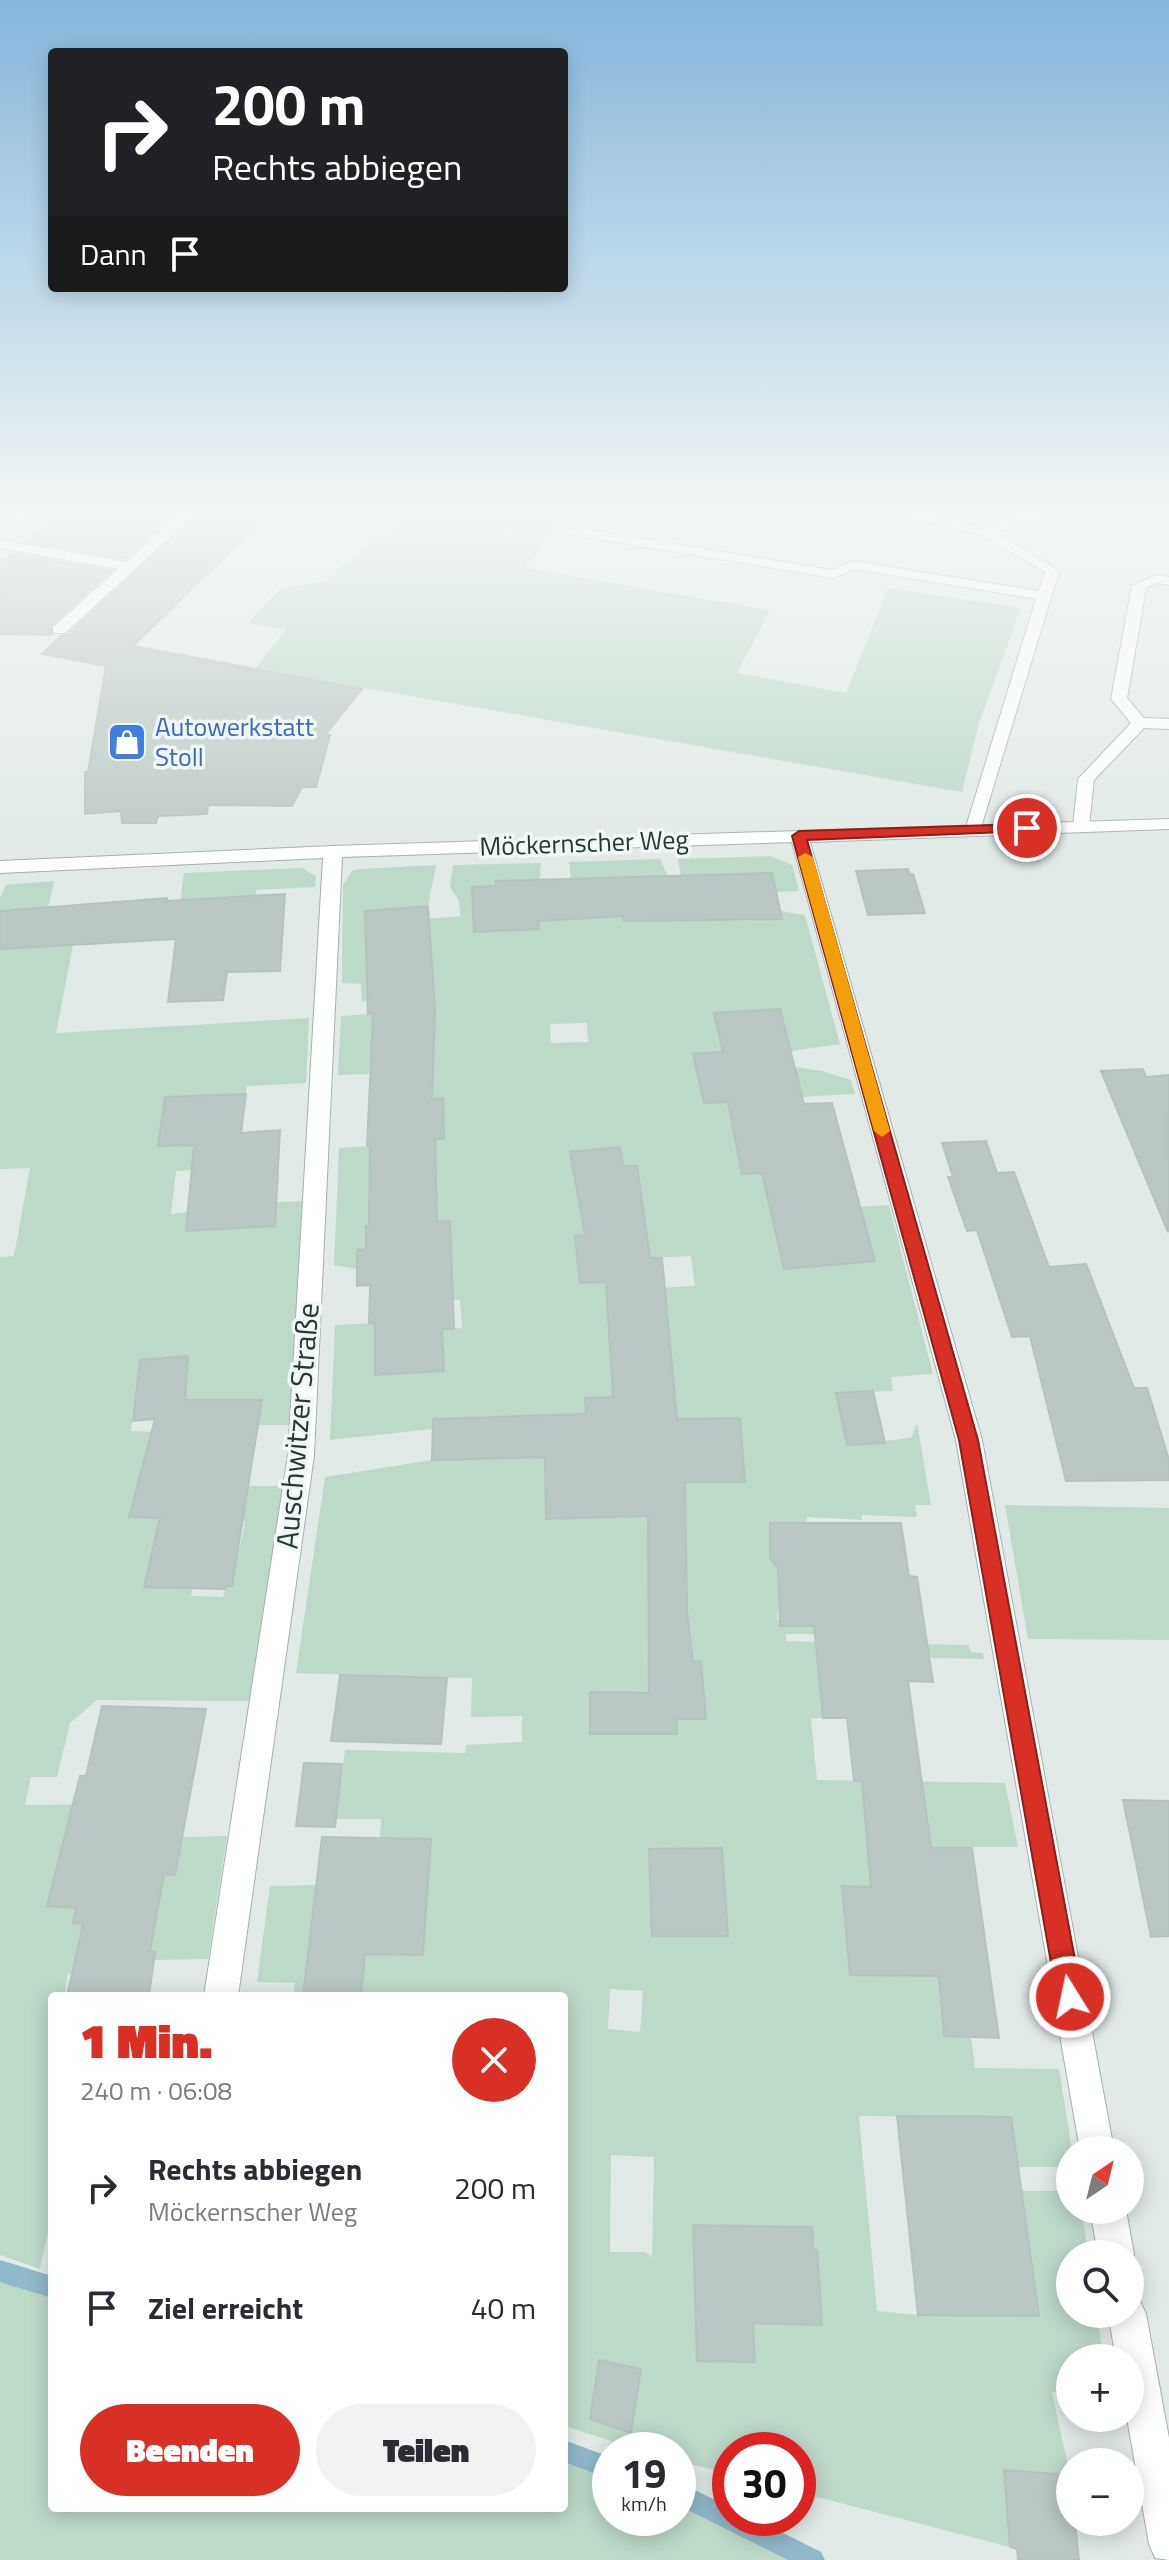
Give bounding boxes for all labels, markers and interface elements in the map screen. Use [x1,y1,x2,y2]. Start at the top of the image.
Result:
text: 200 m [212,62,365,147]
icon: right [80,80,184,184]
text: Rechts abbiegen [212,139,462,194]
text: Dann [80,231,147,277]
icon: arrive [163,232,207,276]
place label: Autowerkstatt Stoll [155,707,314,776]
shop icon: Autowerkstatt Stoll [106,721,148,763]
pin [993,794,1061,862]
icon: arrive [1005,806,1049,850]
street label: Möckernscher Weg [479,819,689,866]
street label: Auschwitzer Straße [263,1301,331,1551]
position arrow [1028,1955,1112,2039]
text: 1 Min. [80,2004,212,2077]
button: close [452,2018,536,2102]
text: 240 m · 06:08 [80,2071,232,2110]
north arrow [1056,2136,1144,2224]
map controls [1056,2136,1144,2536]
text: Rechts abbiegen [148,2146,362,2192]
text: 200 m [454,2165,536,2211]
icon: right [80,2166,124,2210]
text: Möckernscher Weg [148,2192,357,2231]
button: search [1056,2240,1144,2328]
text: Ziel erreicht [148,2285,303,2331]
text: 40 m [471,2285,536,2331]
icon: arrive [80,2286,124,2330]
button: + [1056,2344,1144,2432]
button: Beenden [80,2404,300,2496]
button: Teilen [316,2404,536,2496]
speed limit sign: 30 [712,2432,816,2536]
text: 19 [622,2443,666,2504]
button: − [1056,2448,1144,2536]
text: km/h [621,2488,667,2519]

